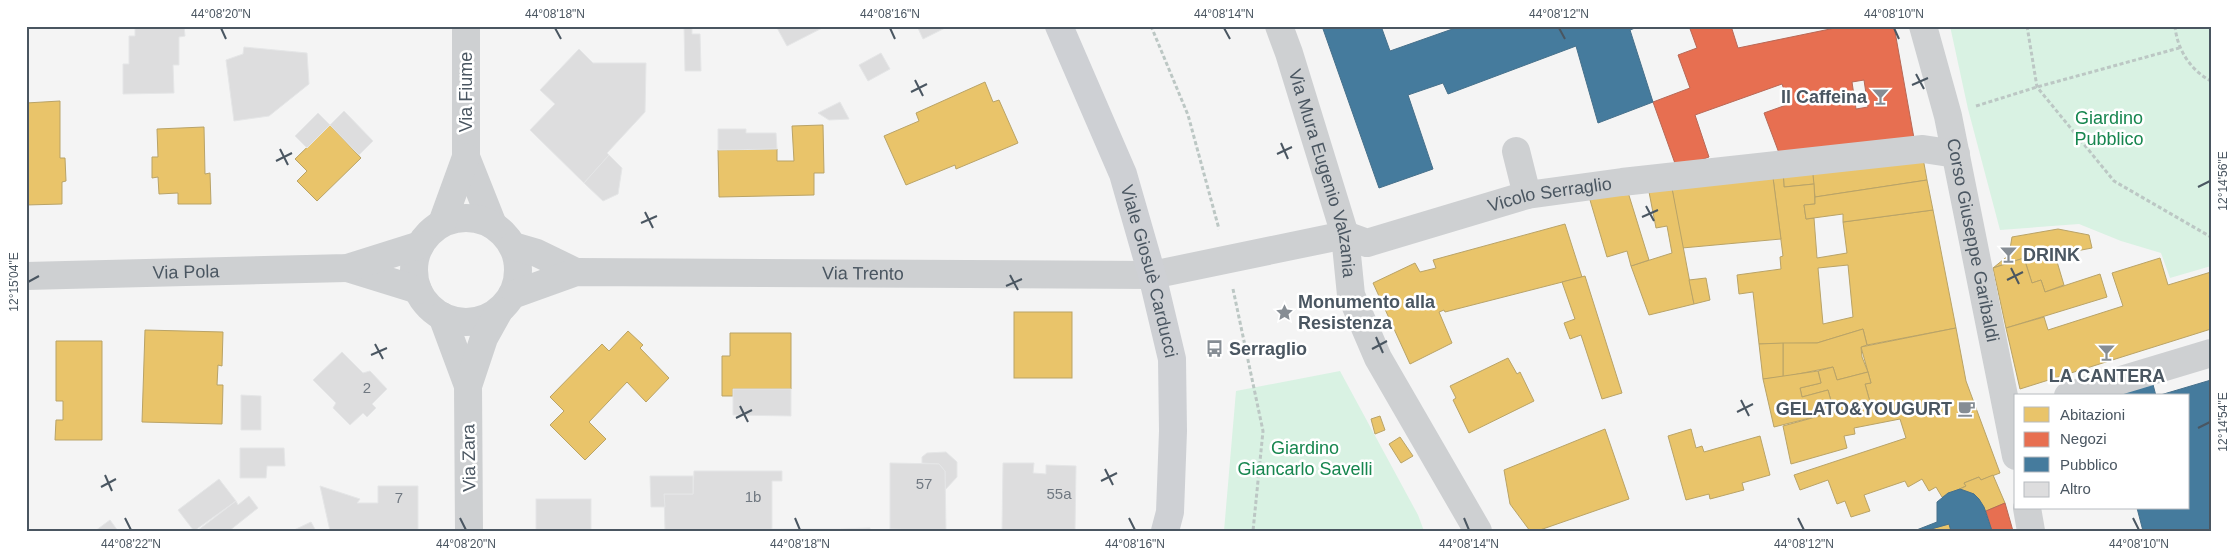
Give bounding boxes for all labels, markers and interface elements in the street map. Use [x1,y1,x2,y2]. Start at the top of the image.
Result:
text: 44°08'20"N [191,7,251,21]
text: 44°08'18"N [525,7,585,21]
text: 44°08'16"N [860,7,920,21]
text: 44°08'14"N [1194,7,1254,21]
text: 44°08'12"N [1529,7,1589,21]
text: 44°08'10"N [1864,7,1924,21]
street label: Via Fiume [456,52,476,132]
street label: Via Mura Eugenio Valzania [1285,67,1359,279]
place label: Il Caffeina [1781,87,1868,107]
bar icon: Il Caffeina [1871,87,1891,107]
park label: Giardino Pubblico [2074,108,2144,149]
street label: Corso Giuseppe Garibaldi [1943,137,2003,344]
text: 12°14'56"E [2216,151,2230,211]
street label: Vicolo Serraglio [1485,174,1613,216]
street label: Viale Giosuè Carducci [1117,183,1181,360]
bar icon: DRINK [1999,245,2019,265]
place label: DRINK [2023,245,2080,265]
text: 12°15'04"E [7,252,21,312]
street label: Via Pola [152,261,221,283]
street label: Via Trento [822,263,904,284]
place label: Monumento alla Resistenza [1298,292,1436,333]
place icon: Monumento alla Resistenza [1274,302,1294,322]
bus stop icon: Serraglio [1205,339,1225,359]
place label: Serraglio [1229,339,1307,359]
bar icon: LA CANTERA [2097,343,2117,363]
place label: LA CANTERA [2049,366,2165,386]
house number: 2 [363,379,371,396]
text: 12°14'54"E [2216,392,2230,452]
legend [2014,394,2190,510]
place label: GELATO&YOUGURT [1776,399,1952,419]
cafe icon: GELATO&YOUGURT [1956,399,1976,419]
text: Abitazioni [2060,406,2125,423]
street label: Via Zara [458,423,480,492]
text: Negozi [2060,430,2107,447]
park label: Giardino Giancarlo Savelli [1237,438,1373,479]
text: Pubblico [2060,456,2118,473]
house number: 57 [916,475,932,492]
text: Altro [2060,480,2091,497]
house number: 55a [1046,485,1072,502]
house number: 1b [745,488,761,505]
house number: 7 [395,489,403,506]
text: 44°08'22"N [101,537,161,551]
text: 44°08'20"N [436,537,496,551]
text: 44°08'18"N [770,537,830,551]
text: 44°08'16"N [1105,537,1165,551]
text: 44°08'14"N [1439,537,1499,551]
text: 44°08'12"N [1774,537,1834,551]
text: 44°08'10"N [2109,537,2169,551]

